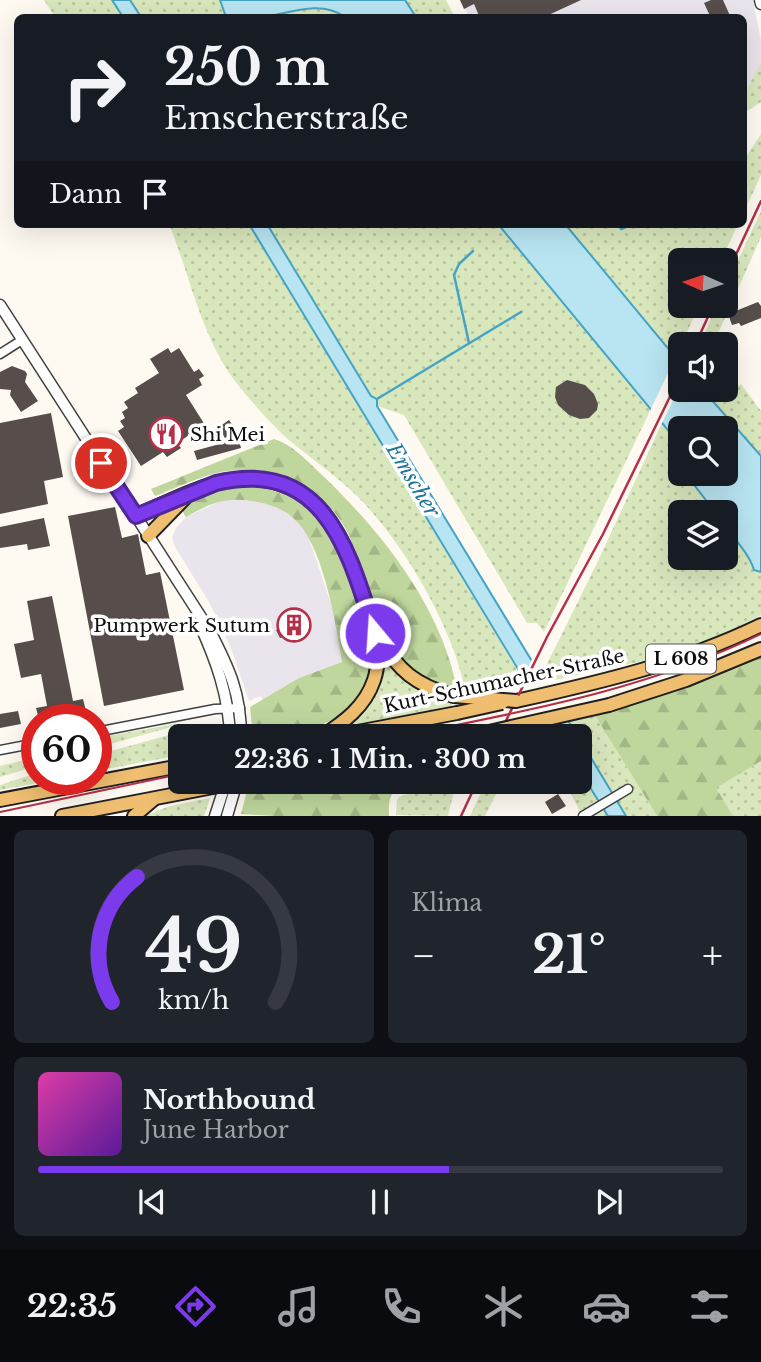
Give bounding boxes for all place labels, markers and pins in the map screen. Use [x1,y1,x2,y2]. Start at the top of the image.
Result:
restaurant icon: Shi Mei [147,415,185,453]
place label: Shi Mei [190,423,265,446]
pin [71,433,131,493]
building icon: Pumpwerk Sutum [275,606,313,644]
place label: Pumpwerk Sutum [93,614,270,637]

